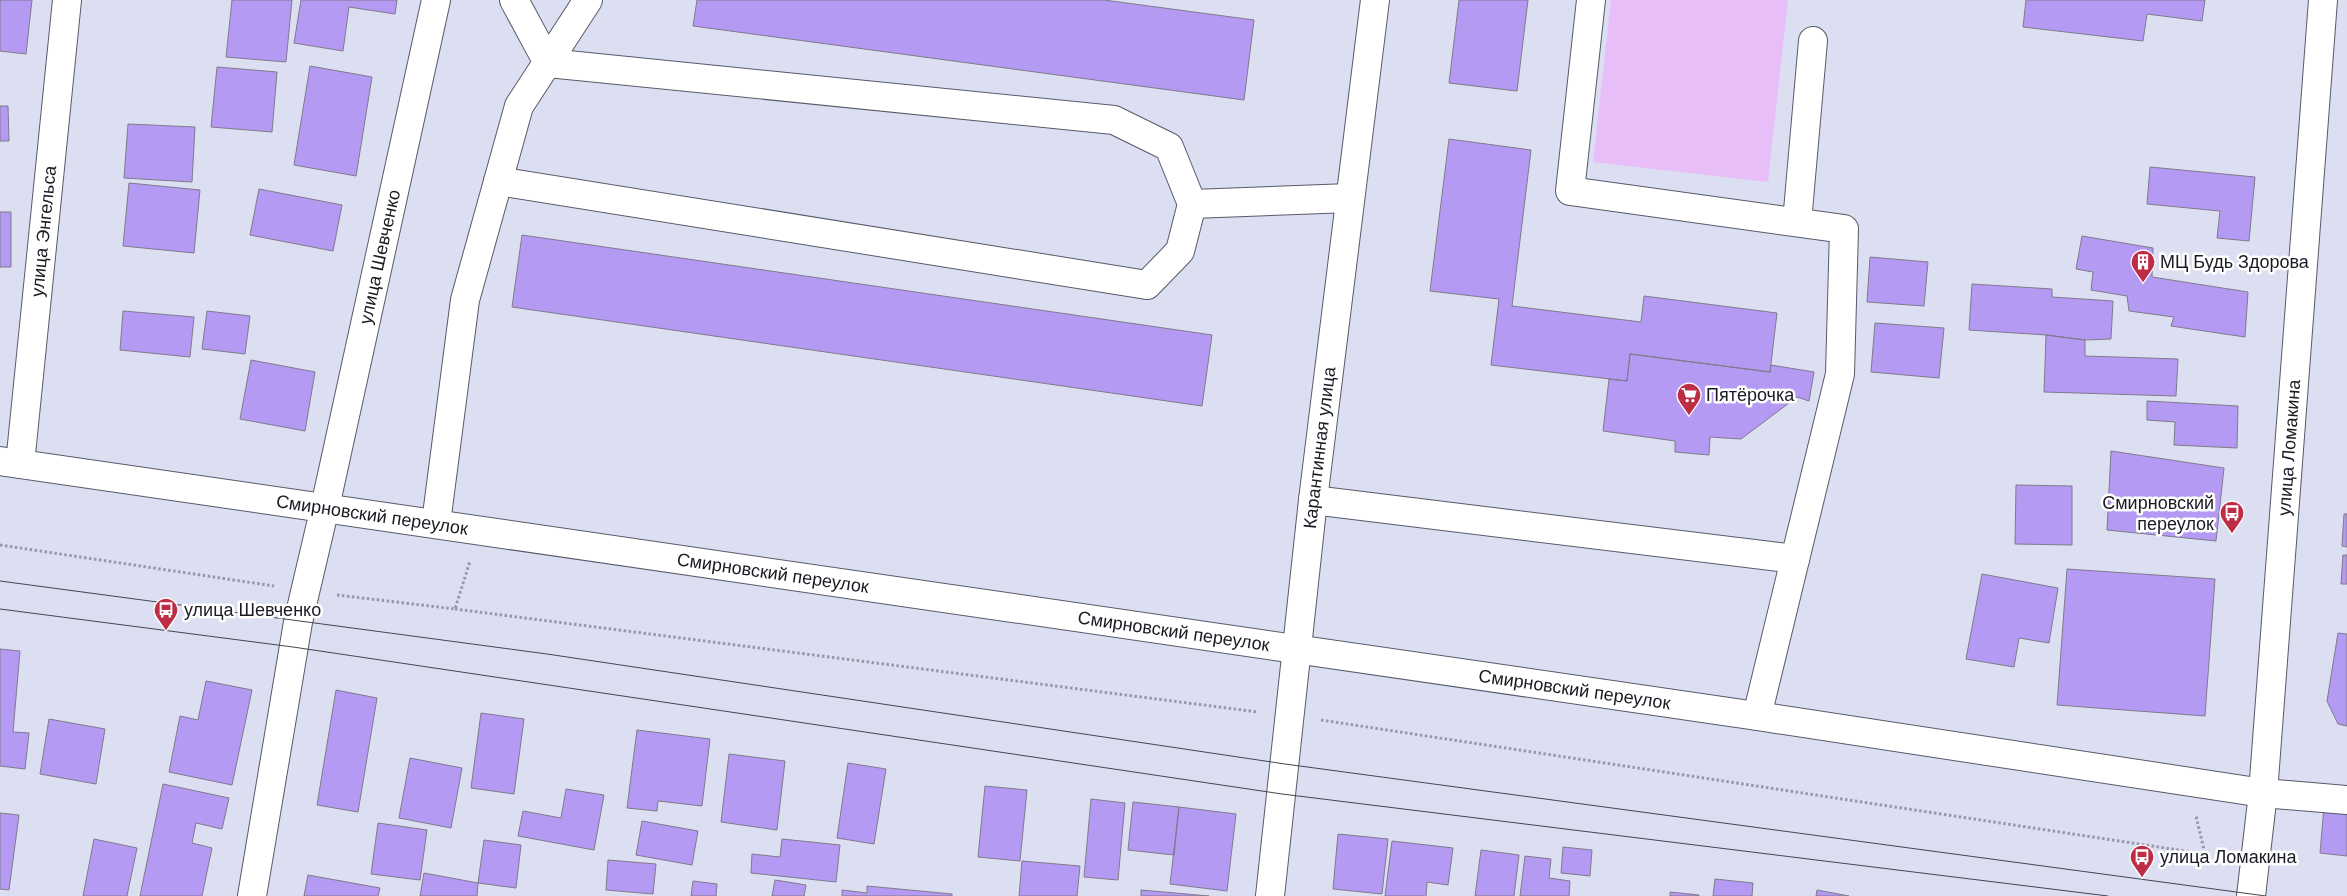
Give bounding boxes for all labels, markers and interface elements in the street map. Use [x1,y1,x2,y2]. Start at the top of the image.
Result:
street label: улица Энгельса [27,164,60,298]
street label: улица Шевченко [355,188,404,326]
building icon: МЦ Будь Здорова [2130,249,2156,283]
place label: МЦ Будь Здорова [2160,252,2310,272]
street label: Карантинная улица [1300,365,1340,530]
street label: улица Ломакина [2274,378,2304,517]
supermarket icon: Пятёрочка [1676,382,1702,416]
place label: Пятёрочка [1706,385,1795,405]
street label: Смирновский переулок [275,491,469,539]
place label: Смирновский переулок [2102,493,2214,534]
bus stop icon: Смирновский переулок [2219,500,2245,534]
street label: Смирновский переулок [676,549,870,597]
bus stop icon: улица Шевченко [153,597,179,631]
place label: улица Шевченко [184,600,321,620]
street label: Смирновский переулок [1076,608,1271,655]
street label: Смирновский переулок [1477,666,1672,713]
bus stop icon: улица Ломакина [2129,844,2155,878]
place label: улица Ломакина [2160,847,2298,867]

